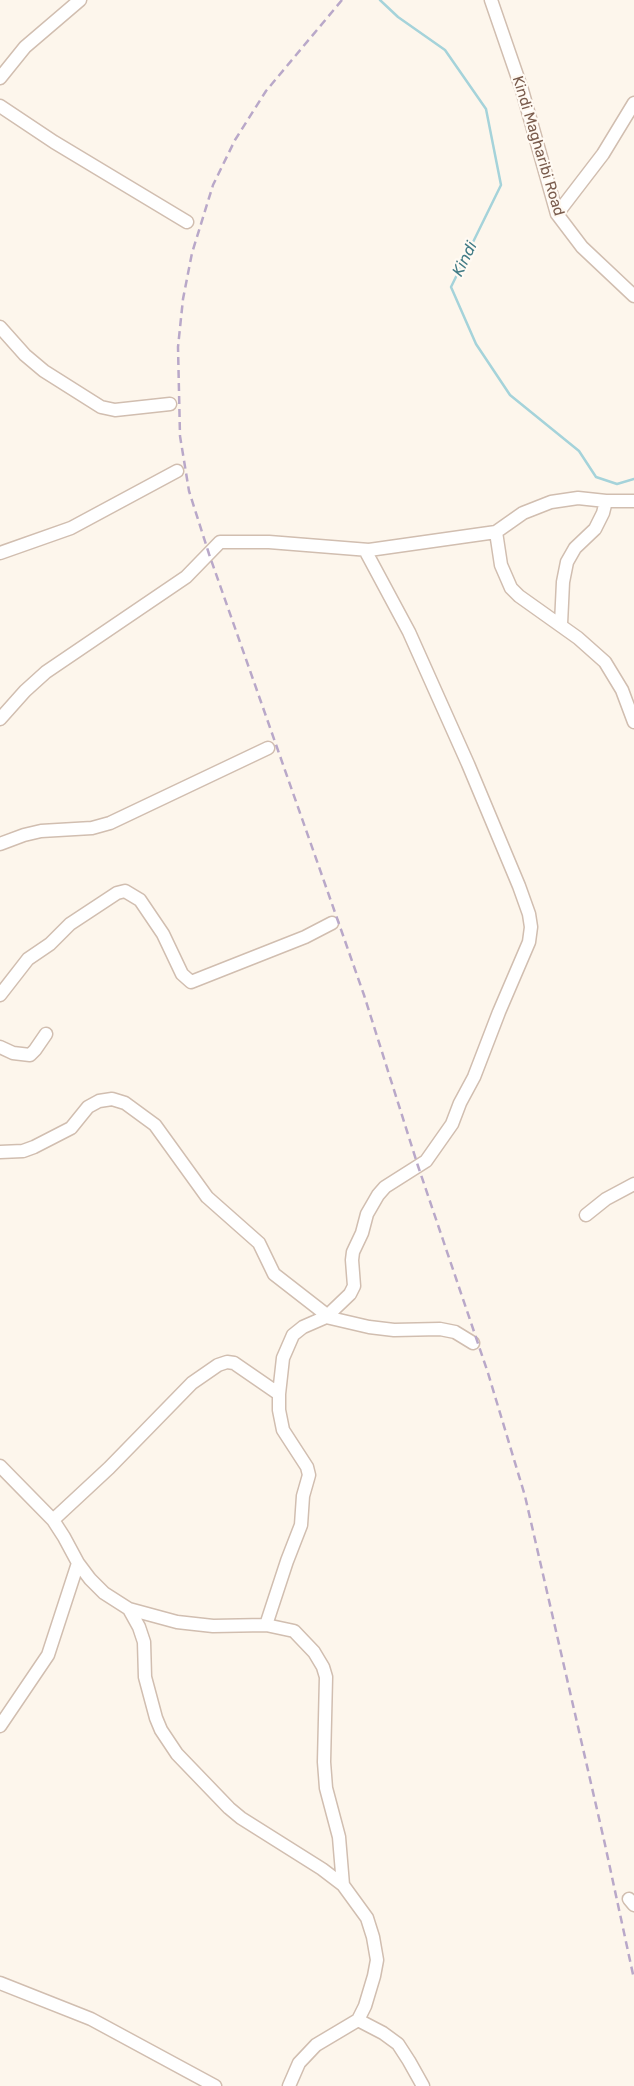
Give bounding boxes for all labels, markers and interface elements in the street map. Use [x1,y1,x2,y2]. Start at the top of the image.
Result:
street label: Kindi Magharibi Road [508,74,568,218]
water label: Kindi [448,238,482,280]

